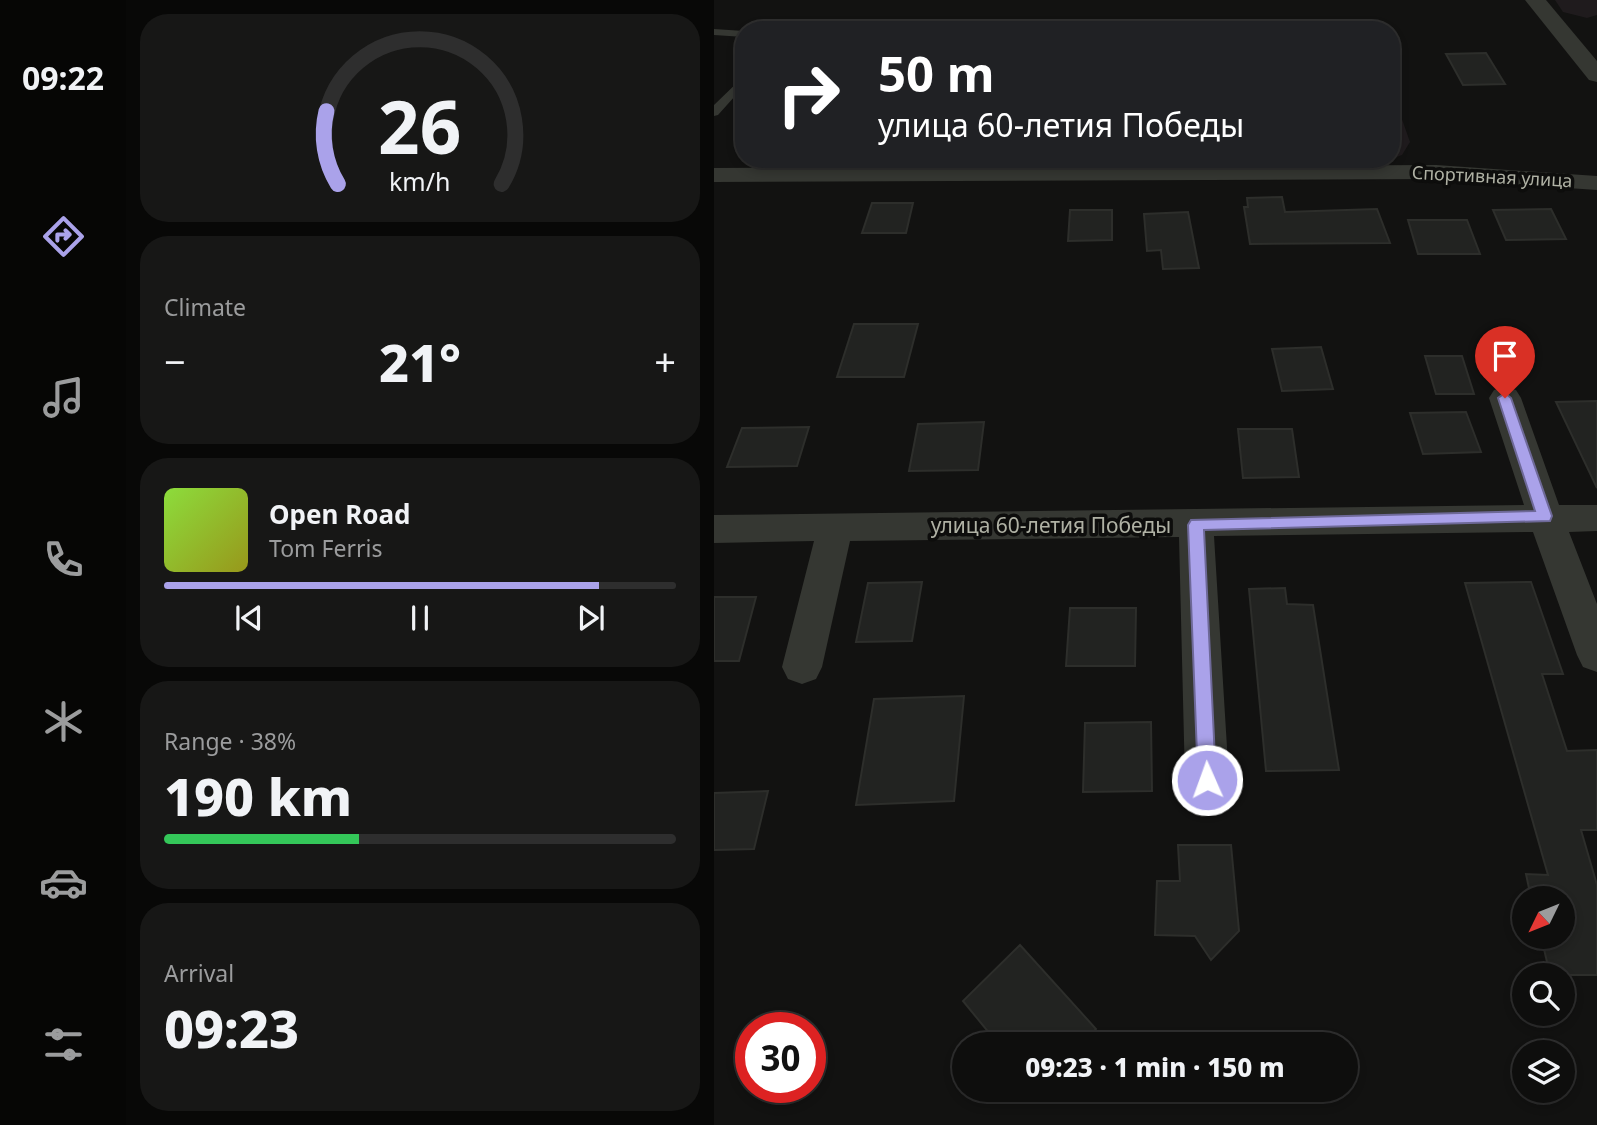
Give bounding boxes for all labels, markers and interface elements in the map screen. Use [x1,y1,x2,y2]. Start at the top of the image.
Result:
text: 50 m [878,40,995,106]
icon: right [763,49,854,140]
text: 09:22 [22,56,104,99]
text: 26 [378,76,462,175]
text: улица 60-летия Победы [878,103,1244,146]
street label: Спортивная улица [1411,160,1573,192]
text: km/h [389,164,451,198]
icon: directions [39,212,88,261]
text: Climate [164,291,246,323]
text: 21° [379,326,461,397]
pin [1475,326,1535,398]
text: − [164,335,186,387]
text: + [654,335,676,387]
icon: arrive [1486,337,1524,375]
icon: music [39,373,88,422]
text: Open Road [269,496,411,532]
street label: улица 60-летия Победы [931,511,1171,539]
text: Tom Ferris [269,532,382,564]
icon: phone [39,535,88,584]
icon: previous [230,599,268,637]
icon: pause [401,599,439,637]
icon: next [572,599,610,637]
icon: climate [39,697,88,746]
text: Range · 38% [164,725,296,757]
position arrow [1170,743,1244,817]
text: 190 km [164,760,352,831]
icon: car [39,858,88,907]
north arrow [1512,886,1575,948]
map controls [1512,886,1575,1103]
text: Arrival [164,957,234,989]
button: search [1512,963,1575,1026]
text: 09:23 [164,992,299,1063]
speed limit sign: 30 [735,1012,826,1103]
icon: filters [39,1020,88,1069]
button: layers [1512,1040,1575,1103]
text: 09:23 · 1 min · 150 m [1025,1049,1285,1085]

